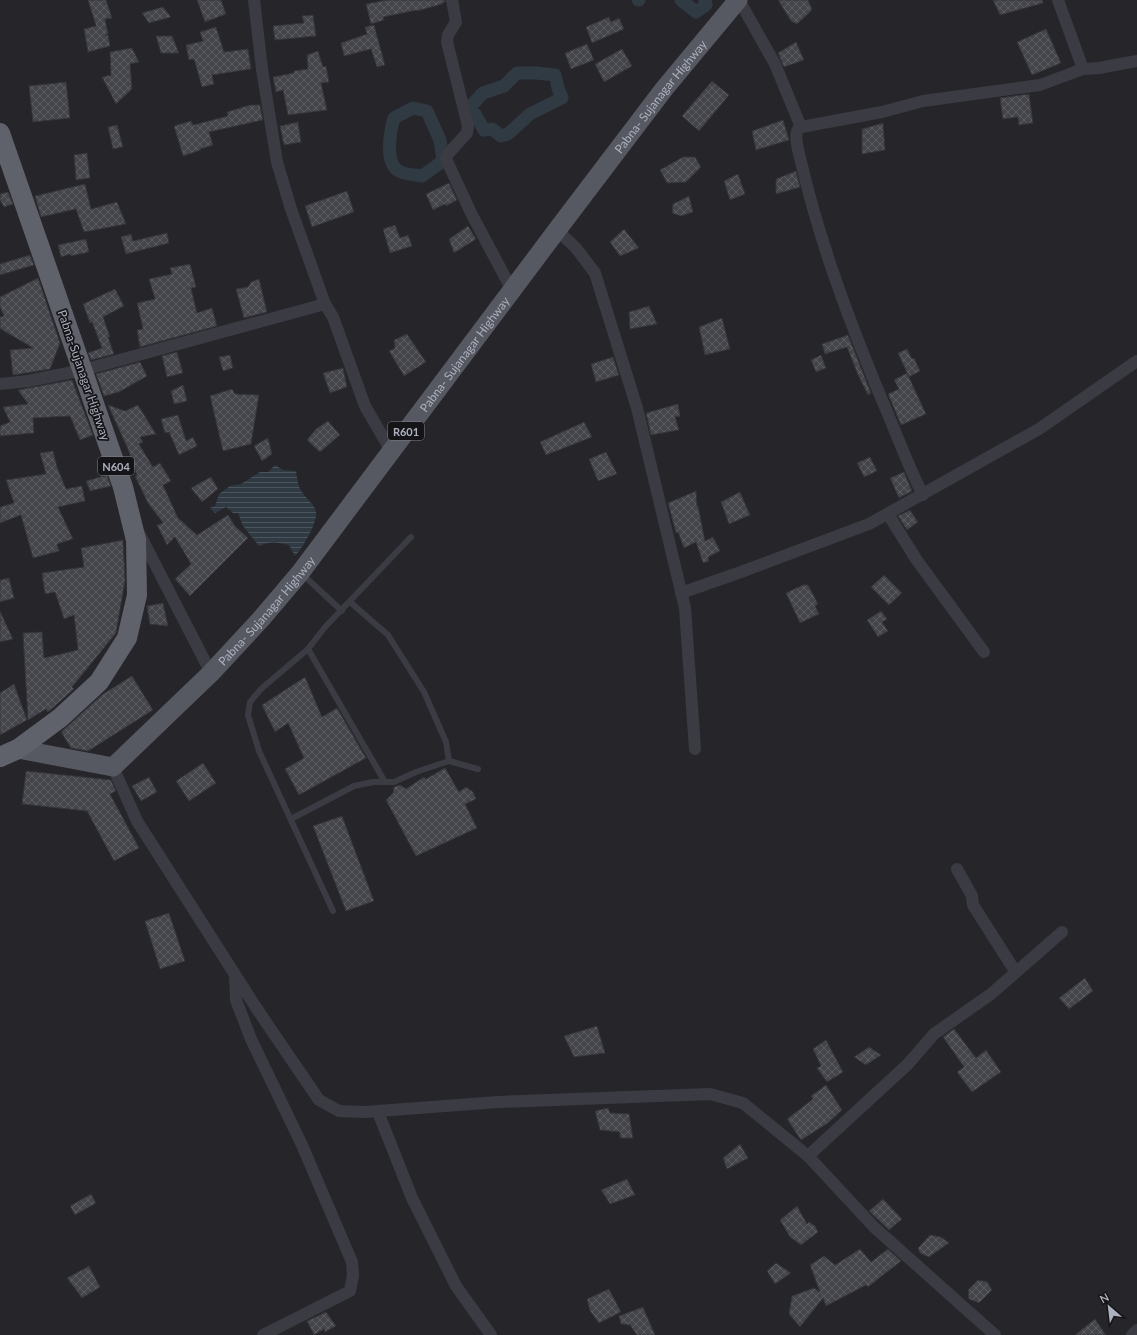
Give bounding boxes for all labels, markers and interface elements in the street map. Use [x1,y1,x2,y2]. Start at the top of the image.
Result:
street label: Pabna- Sujanagar Highway [611,36,710,156]
street label: Pabna- Sujanagar Highway [416,293,513,415]
street label: Pabna-Sujanagar Highway [55,308,114,443]
road number: R601 [388,422,424,440]
road number: N604 [98,457,134,475]
street label: Pabna- Sujanagar Highway [215,552,318,668]
north arrow [1089,1287,1129,1327]
text: N [1097,1290,1111,1305]

